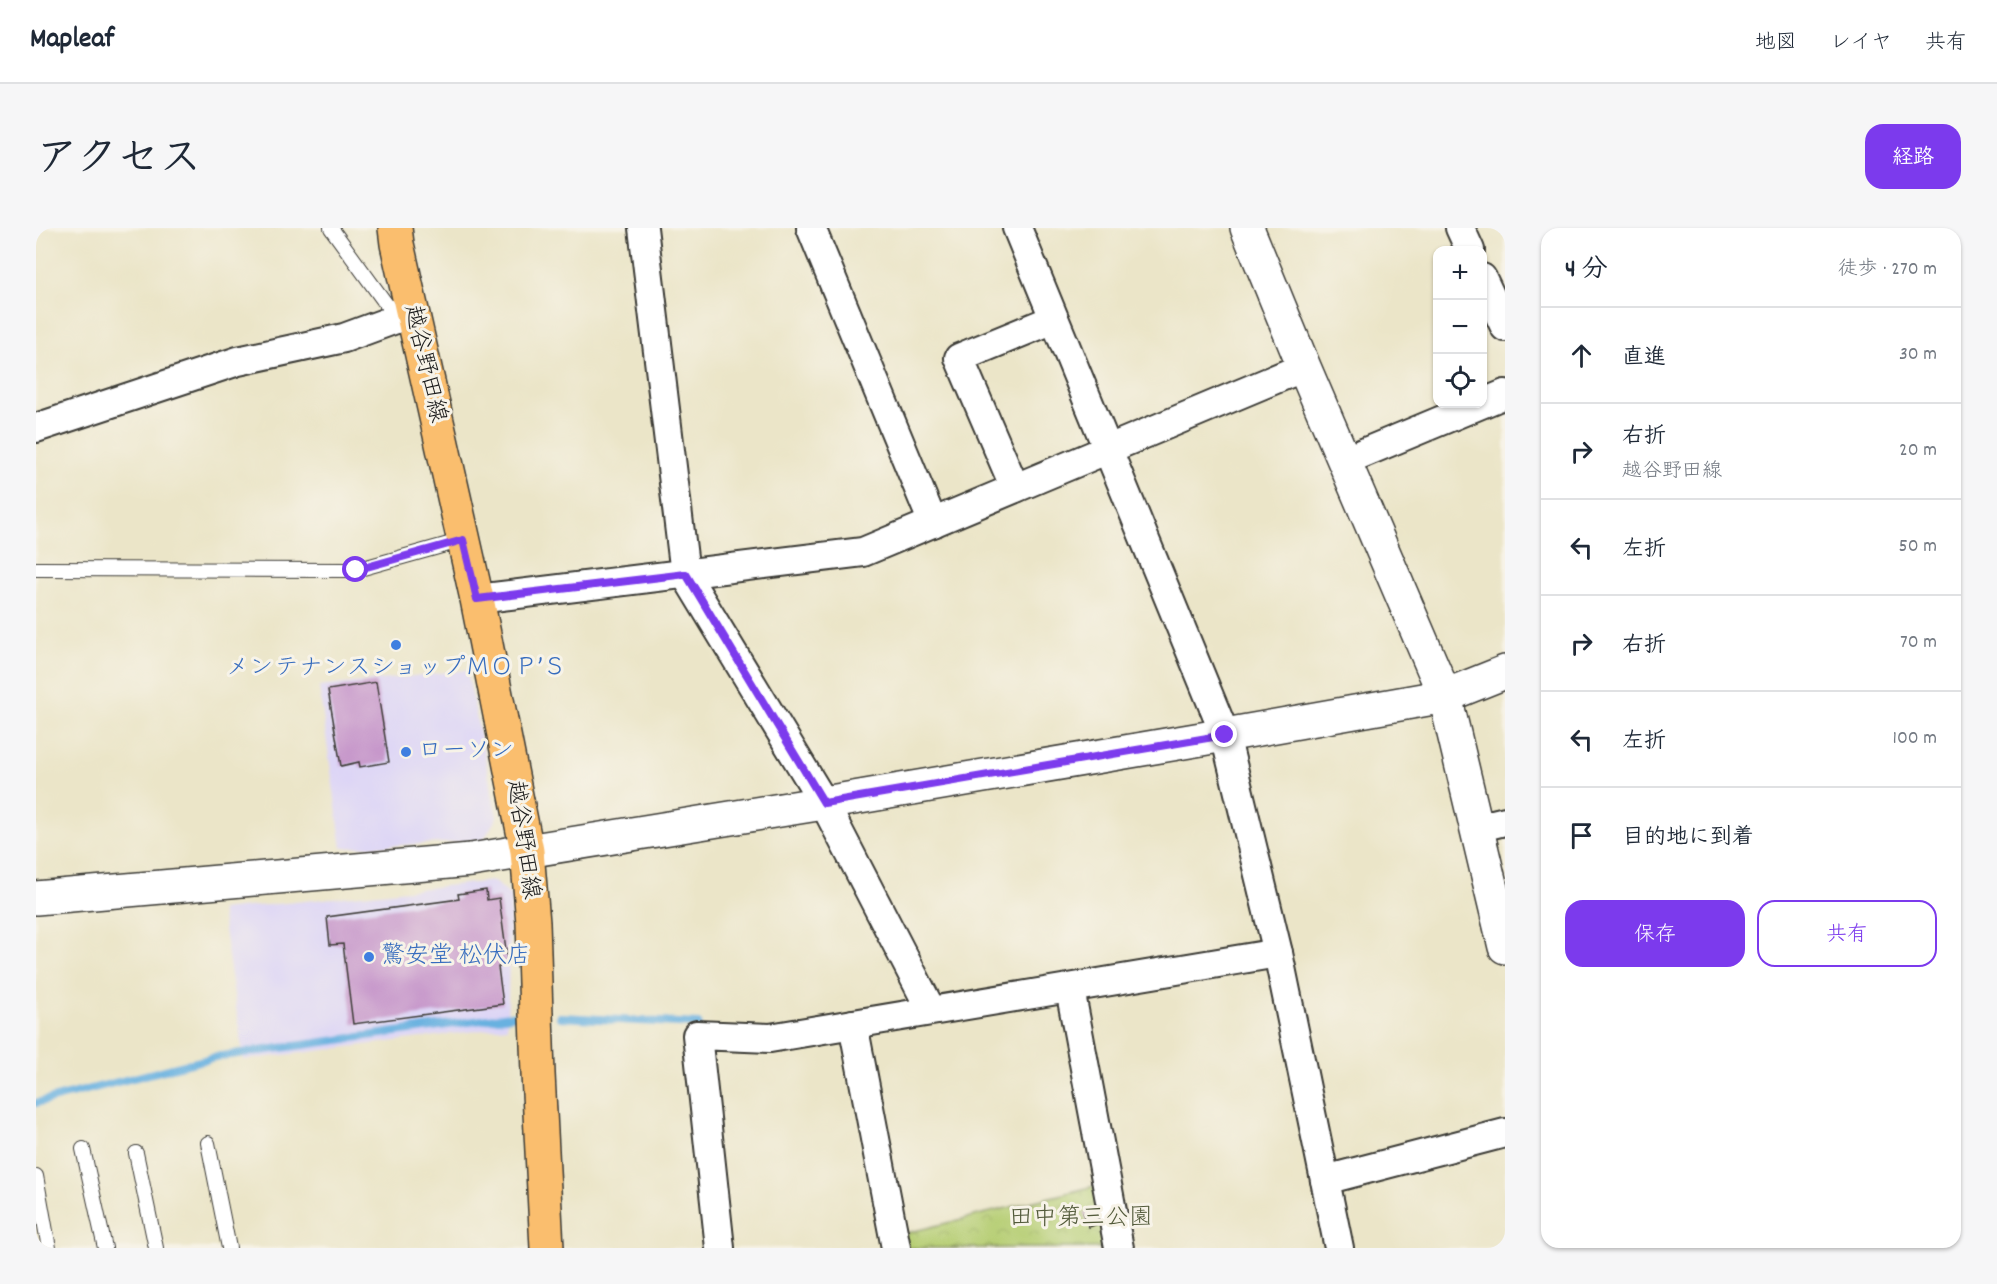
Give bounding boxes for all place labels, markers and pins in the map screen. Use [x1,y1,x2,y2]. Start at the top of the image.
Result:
marker: メンテナンスショップＭＯＰ’Ｓ [389,638,403,652]
place label: メンテナンスショップＭＯＰ’Ｓ [225,652,567,686]
place label: ローソン [418,735,514,769]
marker: ローソン [399,745,413,759]
place label: 驚安堂 松伏店 [381,940,531,974]
marker: 驚安堂 松伏店 [362,950,376,964]

